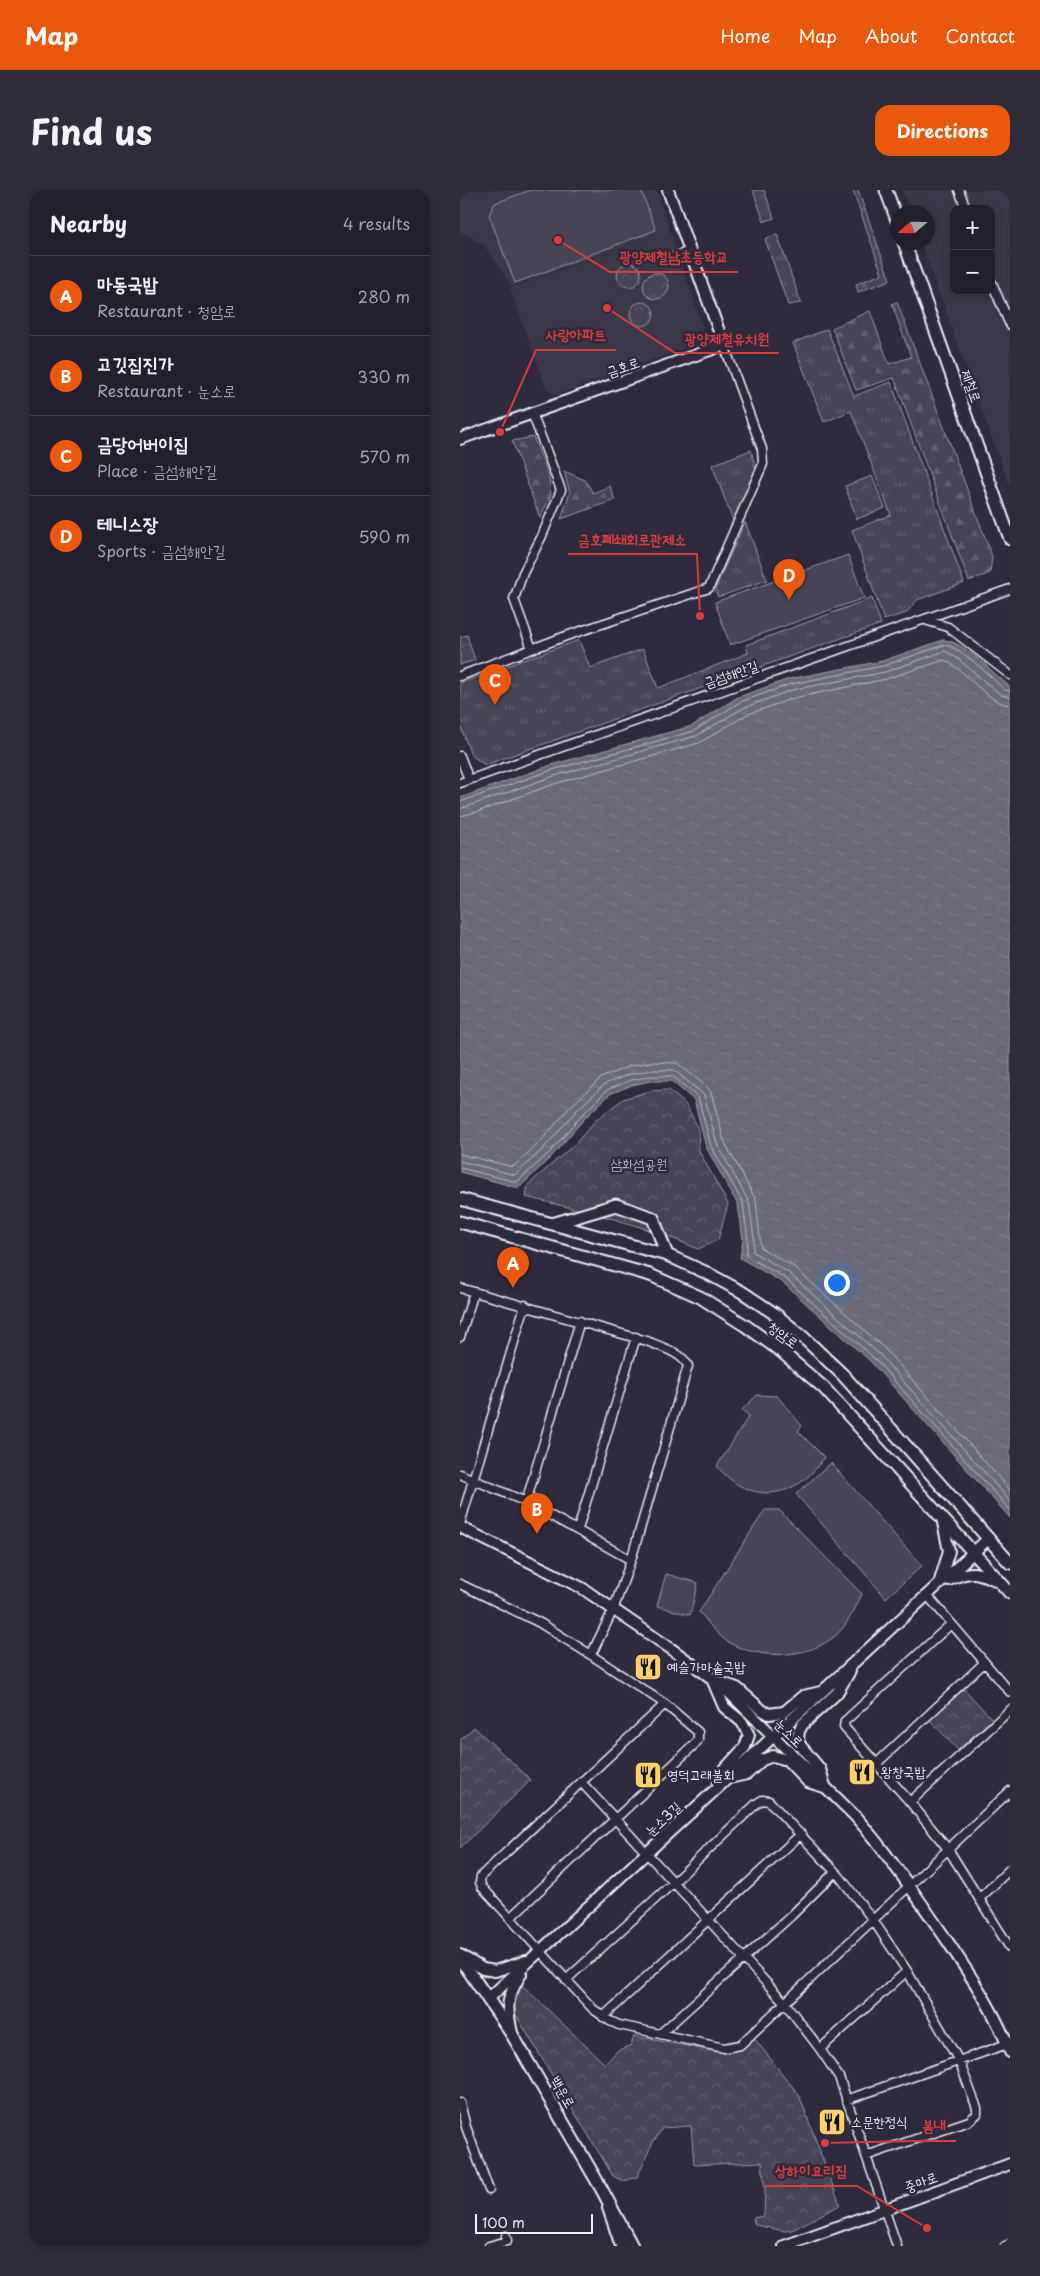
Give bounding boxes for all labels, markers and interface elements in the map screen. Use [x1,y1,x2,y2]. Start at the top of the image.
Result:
text: Map [25,17,78,53]
text: Home [720,22,770,49]
text: Map [798,22,837,49]
text: About [865,22,917,49]
text: Contact [945,22,1015,49]
text: Find us [30,104,152,157]
button: Directions [875,105,1010,156]
north arrow [890,205,935,250]
map controls [950,205,995,295]
button: + [950,205,995,250]
text: Nearby [50,207,127,239]
text: 4 results [343,211,410,235]
callout: 광양제철남초등학교 [610,242,738,272]
text: 광양제철남초등학교 [619,244,728,267]
button: − [950,250,995,295]
text: 마동국밥 [97,269,158,297]
text: A [60,284,72,308]
text: 280 m [358,284,410,308]
text: Restaurant · 청암로 [97,298,236,322]
callout: 사랑아파트 [536,320,616,350]
text: 사랑아파트 [545,322,606,345]
callout: 광양제철유치원 [675,323,779,353]
text: 광양제철유치원 [684,326,769,349]
text: 고깃집진가 [97,349,173,377]
street label: 금호로 [603,351,642,382]
text: B [61,364,71,388]
text: 330 m [357,364,410,388]
street label: 제철로 [956,366,987,405]
text: Restaurant · 눈소로 [97,378,236,402]
text: 금당어버이집 [97,429,189,457]
text: C [60,444,72,468]
text: 570 m [359,444,410,468]
text: Place · 금섬해안길 [97,458,217,482]
text: 테니스장 [97,509,158,537]
text: D [60,524,72,548]
text: 590 m [358,524,410,548]
callout: 금호폐쇄회로관제소 [568,524,697,554]
text: 금호폐쇄회로관제소 [578,527,686,550]
text: Sports · 금섬해안길 [97,538,226,562]
pin: D [773,559,805,600]
street label: 금섬해안길 [701,654,762,693]
pin: C [479,664,511,705]
park label: 삼화섬공원 [611,1153,667,1174]
pin: A [497,1247,529,1288]
your location [824,1270,850,1296]
street label: 청암로 [763,1316,803,1353]
pin: B [521,1493,553,1534]
restaurant icon: 예슬가마솥국밥 [633,1652,663,1682]
place label: 예슬가마솥국밥 [667,1656,747,1677]
street label: 눈소로 [770,1713,809,1752]
restaurant icon: 왕창국밥 [847,1757,877,1787]
restaurant icon: 영덕고래불회 [633,1760,663,1790]
place label: 왕창국밥 [881,1761,927,1782]
place label: 영덕고래불회 [667,1764,735,1785]
street label: 눈소3길 [640,1796,686,1841]
street label: 백운로 [546,2072,581,2112]
restaurant icon: 소문한정식 [817,2107,847,2137]
place label: 소문한정식 [851,2111,907,2132]
callout: 봄내 [912,2111,956,2141]
text: 봄내 [922,2113,946,2136]
callout: 상하이요리집 [765,2156,857,2186]
text: 상하이요리집 [775,2158,847,2181]
street label: 중마로 [901,2166,940,2197]
scale bar [475,2211,592,2234]
text: 100 m [482,2212,525,2233]

